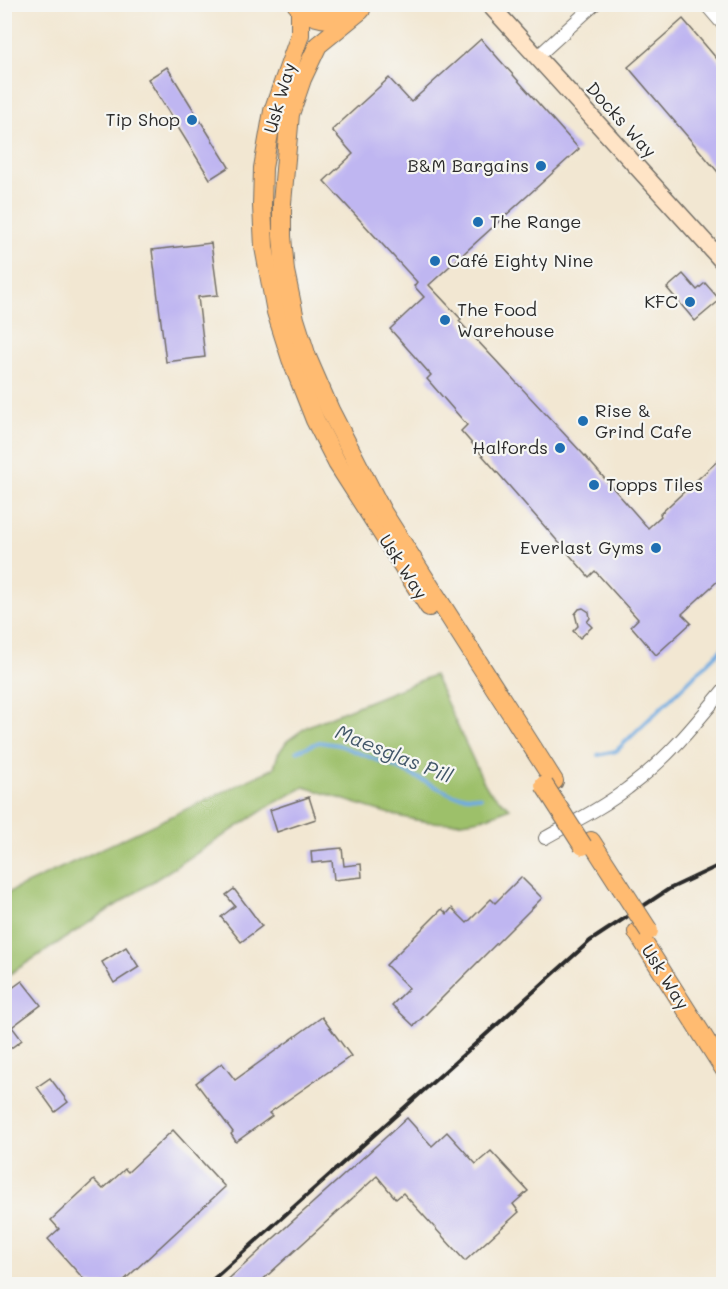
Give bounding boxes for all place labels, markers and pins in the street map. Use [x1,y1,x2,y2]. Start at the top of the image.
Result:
place label: Tip Shop [106,107,180,131]
marker: Tip Shop [185,113,199,127]
place label: B&M Bargains [407,153,529,177]
marker: B&M Bargains [534,159,548,173]
place label: The Range [490,209,581,233]
marker: The Range [471,215,485,229]
place label: Café Eighty Nine [447,248,594,272]
marker: Café Eighty Nine [428,254,442,268]
place label: KFC [644,289,678,313]
marker: KFC [683,295,697,309]
place label: The Food Warehouse [457,297,555,342]
marker: The Food Warehouse [438,313,452,327]
place label: Rise & Grind Cafe [595,398,692,443]
marker: Rise & Grind Cafe [576,414,590,428]
place label: Halfords [473,435,548,459]
marker: Halfords [553,441,567,455]
place label: Topps Tiles [606,472,703,496]
marker: Topps Tiles [587,478,601,492]
place label: Everlast Gyms [520,535,644,559]
marker: Everlast Gyms [649,541,663,555]

